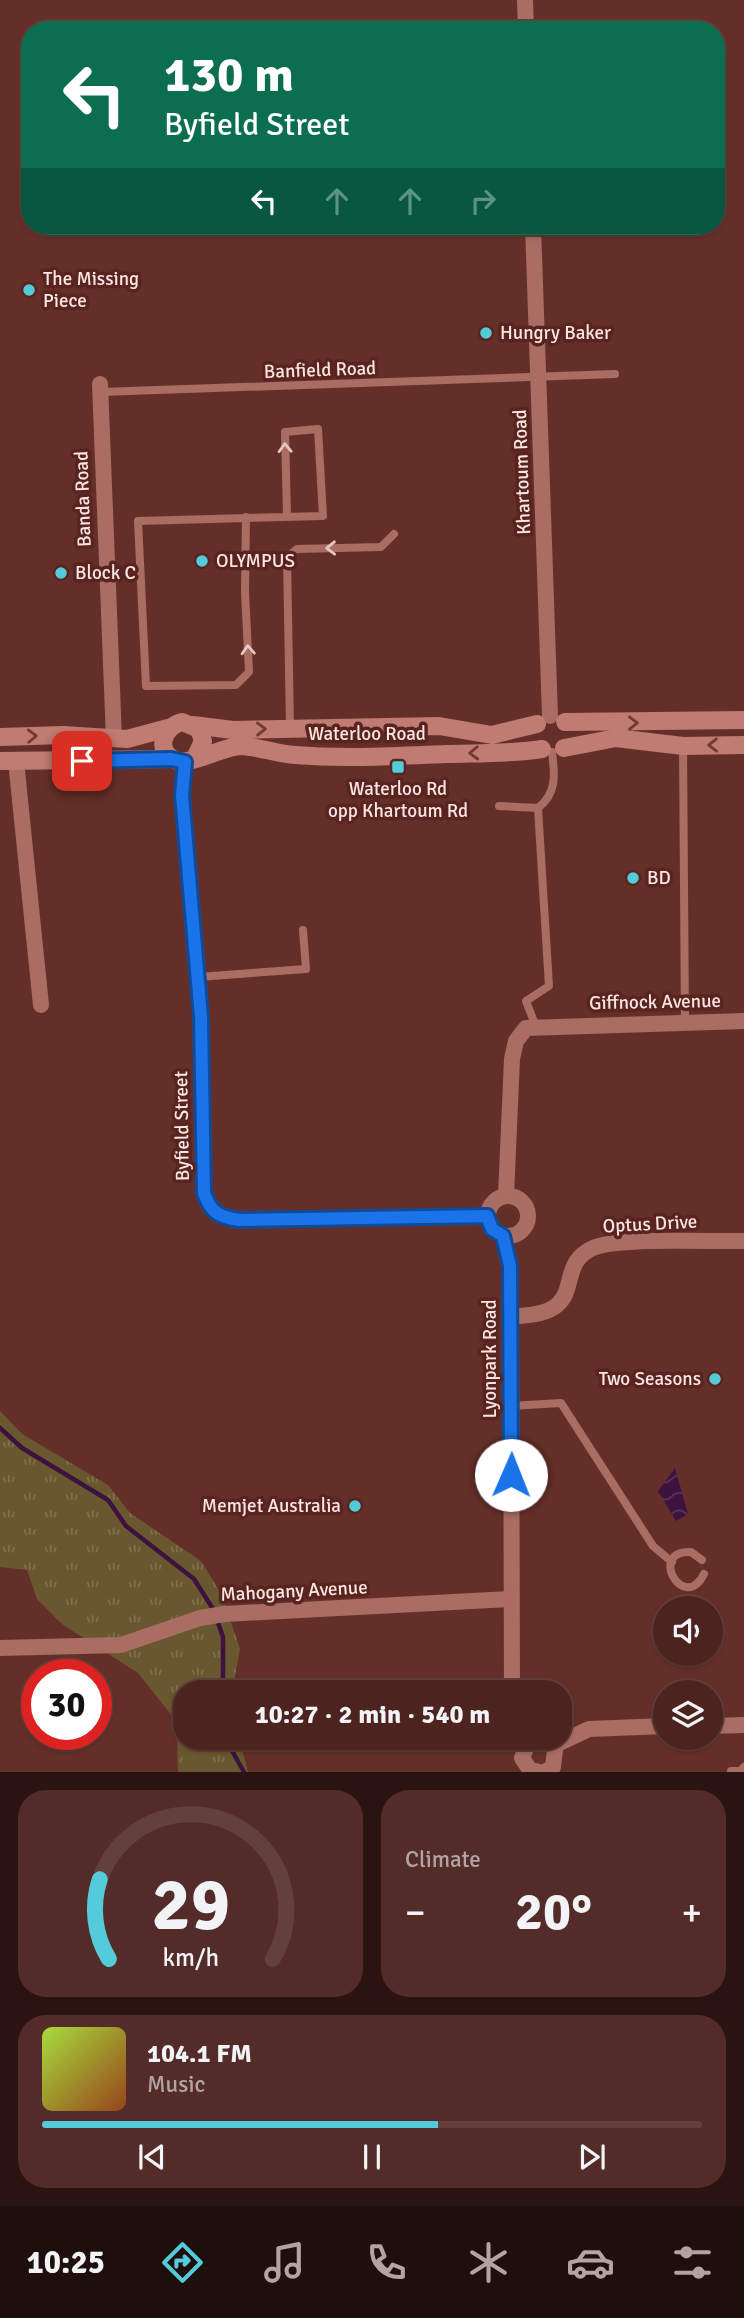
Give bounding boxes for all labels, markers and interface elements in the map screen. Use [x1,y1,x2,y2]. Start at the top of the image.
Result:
text: 130 m [164,45,294,105]
icon: left [49,49,140,140]
text: Byfield Street [164,105,350,144]
icon: left [245,182,283,220]
icon: ahead [318,182,356,220]
icon: ahead [391,182,429,220]
icon: right [464,182,502,220]
place label: The Missing Piece [43,267,139,313]
marker: The Missing Piece [21,282,37,298]
place label: Hungry Baker [500,321,611,345]
marker: Hungry Baker [478,325,494,341]
street label: Banfield Road [263,356,377,384]
street label: Khartoum Road [508,409,536,535]
one-way arrow [278,442,293,453]
street label: Banda Road [69,451,97,547]
one-way arrow [325,540,335,556]
place label: OLYMPUS [216,549,295,573]
marker: OLYMPUS [194,553,210,569]
place label: Block C [75,561,136,585]
marker: Block C [53,565,69,581]
one-way arrow [241,645,256,656]
one-way arrow [628,715,639,730]
one-way arrow [257,721,267,737]
street label: Waterloo Road [308,722,426,746]
one-way arrow [26,729,37,744]
pin [52,731,112,791]
one-way arrow [708,737,718,753]
icon: arrive [63,742,101,780]
one-way arrow [468,746,479,761]
marker: Waterloo Rd opp Khartoum Rd [390,759,406,775]
place label: Waterloo Rd opp Khartoum Rd [328,777,468,823]
place label: BD [647,866,671,890]
marker: BD [625,870,641,886]
street label: Giffnock Avenue [589,989,721,1015]
street label: Byfield Street [169,1070,195,1181]
street label: Optus Drive [602,1210,698,1238]
street label: Lyonpark Road [478,1300,502,1419]
place label: Two Seasons [599,1367,701,1391]
marker: Two Seasons [707,1371,723,1387]
position arrow [474,1438,548,1512]
place label: Memjet Australia [202,1494,341,1518]
marker: Memjet Australia [347,1498,363,1514]
street label: Mahogany Avenue [220,1575,368,1607]
map controls [653,1596,723,1750]
button: sound [653,1596,723,1666]
speed limit sign: 30 [21,1659,112,1750]
button: layers [653,1680,723,1750]
text: 10:27 · 2 min · 540 m [255,1699,490,1731]
text: Climate [405,1845,481,1874]
text: 29 [151,1862,230,1951]
text: 20° [515,1880,592,1944]
text: − [405,1889,426,1936]
text: + [681,1889,702,1936]
text: km/h [162,1942,219,1973]
text: 104.1 FM [147,2038,252,2070]
text: Music [147,2070,205,2099]
icon: previous [133,2138,171,2176]
icon: pause [353,2138,391,2176]
icon: next [573,2138,611,2176]
icon: directions [158,2238,207,2287]
icon: music [260,2238,309,2287]
icon: phone [362,2238,411,2287]
icon: climate [464,2238,513,2287]
icon: car [566,2238,615,2287]
icon: filters [668,2238,717,2287]
text: 10:25 [27,2243,105,2282]

